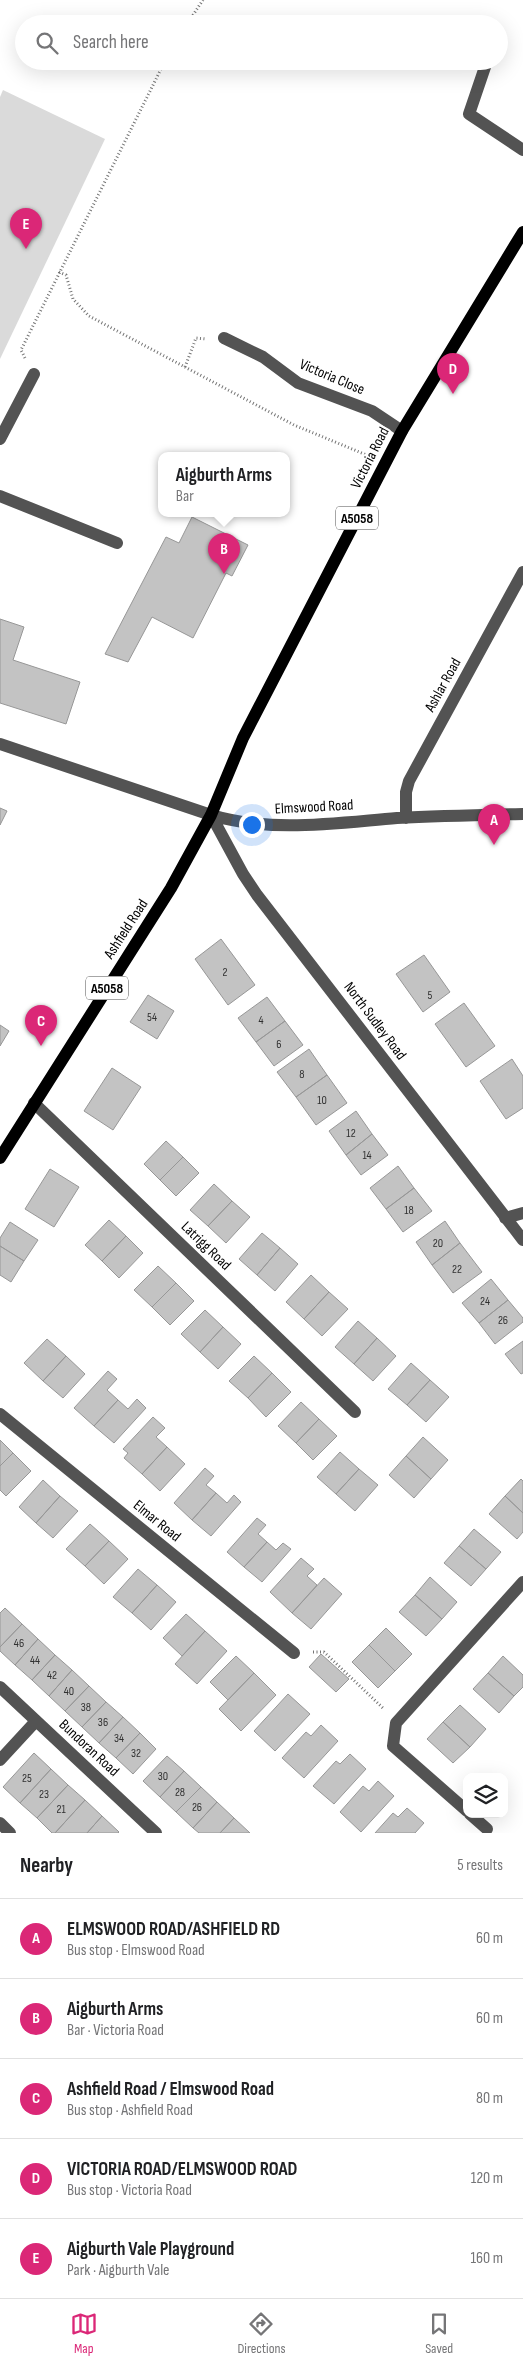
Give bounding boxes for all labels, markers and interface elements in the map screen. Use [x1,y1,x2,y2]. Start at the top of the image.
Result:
search box [15,15,508,70]
icon: search [33,29,61,57]
text: Search here [73,31,149,54]
pin: E [10,208,42,249]
pin: D [437,353,469,394]
street label: Victoria Close [296,355,368,399]
street label: Victoria Road [346,424,394,492]
popup [158,452,290,517]
text: Aigburth Arms [176,464,272,487]
text: Bar [176,487,194,506]
road number: A5058 [336,506,378,530]
pin: B [208,533,240,574]
street label: Ashlar Road [420,655,465,716]
street label: Elmswood Road [274,795,354,819]
pin: A [478,804,510,845]
your location [239,812,265,838]
street label: Ashfield Road [99,896,152,963]
house number: 2 [223,965,228,980]
road number: A5058 [86,976,128,1000]
street label: North Sudley Road [340,978,410,1064]
house number: 5 [428,988,433,1003]
pin: C [25,1005,57,1046]
house number: 54 [147,1010,157,1025]
house number: 4 [258,1013,264,1028]
house number: 6 [276,1037,282,1052]
house number: 8 [299,1067,305,1082]
house number: 10 [317,1093,327,1108]
house number: 12 [346,1126,356,1141]
house number: 14 [362,1148,372,1163]
house number: 18 [404,1203,414,1218]
street label: Latrigg Road [177,1218,235,1274]
house number: 20 [433,1236,443,1251]
house number: 22 [452,1262,462,1277]
house number: 24 [480,1294,490,1309]
house number: 26 [498,1313,508,1328]
street label: Elmar Road [129,1496,185,1546]
house number: 46 [14,1636,24,1651]
house number: 44 [30,1653,40,1668]
house number: 42 [47,1668,57,1683]
house number: 40 [64,1684,74,1699]
house number: 38 [81,1700,91,1715]
street label: Bundoran Road [55,1715,123,1781]
house number: 36 [98,1715,108,1730]
house number: 34 [114,1731,124,1746]
house number: 32 [131,1746,141,1761]
house number: 30 [158,1769,168,1784]
house number: 25 [22,1771,32,1786]
map controls [463,1773,508,1818]
button: layers [463,1773,508,1818]
house number: 28 [175,1785,185,1800]
house number: 23 [39,1787,49,1802]
house number: 26 [192,1800,202,1815]
house number: 21 [56,1802,66,1817]
text: Nearby [20,1853,73,1878]
text: 5 results [457,1856,503,1875]
text: ELMSWOOD ROAD/ASHFIELD RD [67,1918,280,1941]
text: A [32,1929,40,1948]
text: 60 m [476,1929,503,1948]
text: Bus stop · Elmswood Road [67,1941,205,1960]
text: Aigburth Arms [67,1998,163,2021]
text: B [32,2009,40,2028]
text: 60 m [476,2009,503,2028]
text: Bar · Victoria Road [67,2021,164,2040]
text: Ashfield Road / Elmswood Road [67,2078,274,2101]
text: C [32,2089,40,2108]
text: 80 m [476,2089,503,2108]
text: Bus stop · Ashfield Road [67,2101,193,2120]
text: VICTORIA ROAD/ELMSWOOD ROAD [67,2158,297,2181]
text: D [32,2169,40,2188]
text: 120 m [471,2169,503,2188]
text: Bus stop · Victoria Road [67,2181,192,2200]
text: Aigburth Vale Playground [67,2238,234,2261]
text: E [33,2249,39,2268]
text: 160 m [470,2249,503,2268]
text: Park · Aigburth Vale [67,2261,170,2280]
tab: Map [70,2310,98,2357]
tab: Directions [237,2310,286,2357]
tab: Saved [425,2310,453,2357]

